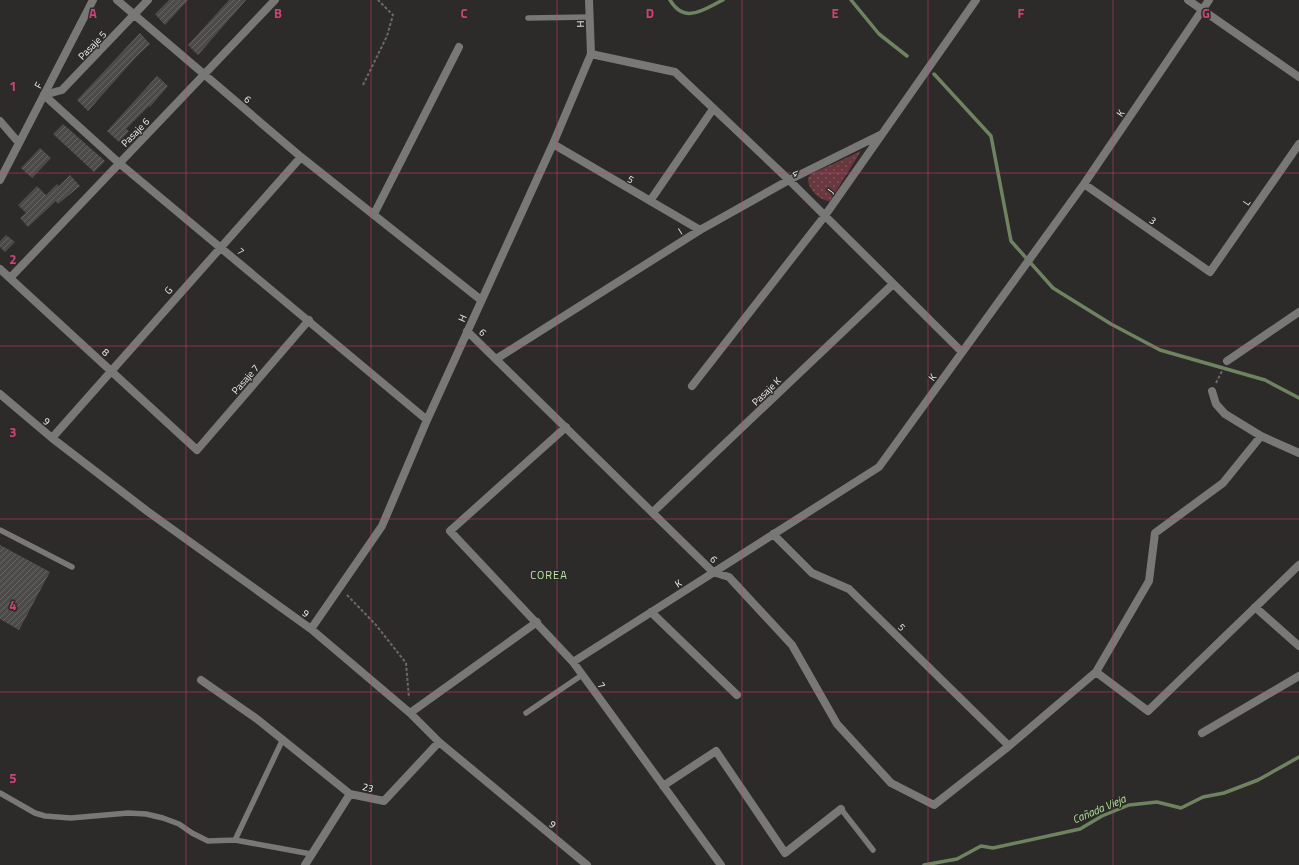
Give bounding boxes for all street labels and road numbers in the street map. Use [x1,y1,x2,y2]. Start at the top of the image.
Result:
street label: H [573,20,588,28]
street label: Pasaje 5 [75,27,110,63]
street label: F [31,79,46,91]
street label: 6 [241,92,255,107]
street label: K [1113,106,1128,120]
street label: Pasaje 6 [118,114,153,150]
street label: 4 [788,166,803,181]
street label: 5 [625,172,637,188]
street label: J [823,186,837,197]
street label: L [1239,196,1254,209]
street label: 3 [1146,213,1159,228]
street label: I [675,224,685,238]
street label: 7 [234,244,248,259]
street label: G [161,283,176,298]
street label: H [454,312,471,324]
street label: 6 [475,325,490,340]
street label: 8 [99,345,113,360]
street label: Pasaje 7 [228,361,263,398]
street label: K [925,370,940,384]
street label: Pasaje K [748,373,785,409]
street label: 9 [40,414,54,429]
street label: 6 [706,552,721,567]
street label: K [672,575,685,591]
street label: 9 [299,606,313,621]
street label: 5 [894,620,909,635]
street label: 7 [594,679,609,692]
street label: 23 [361,779,375,796]
street label: 9 [546,817,560,832]

